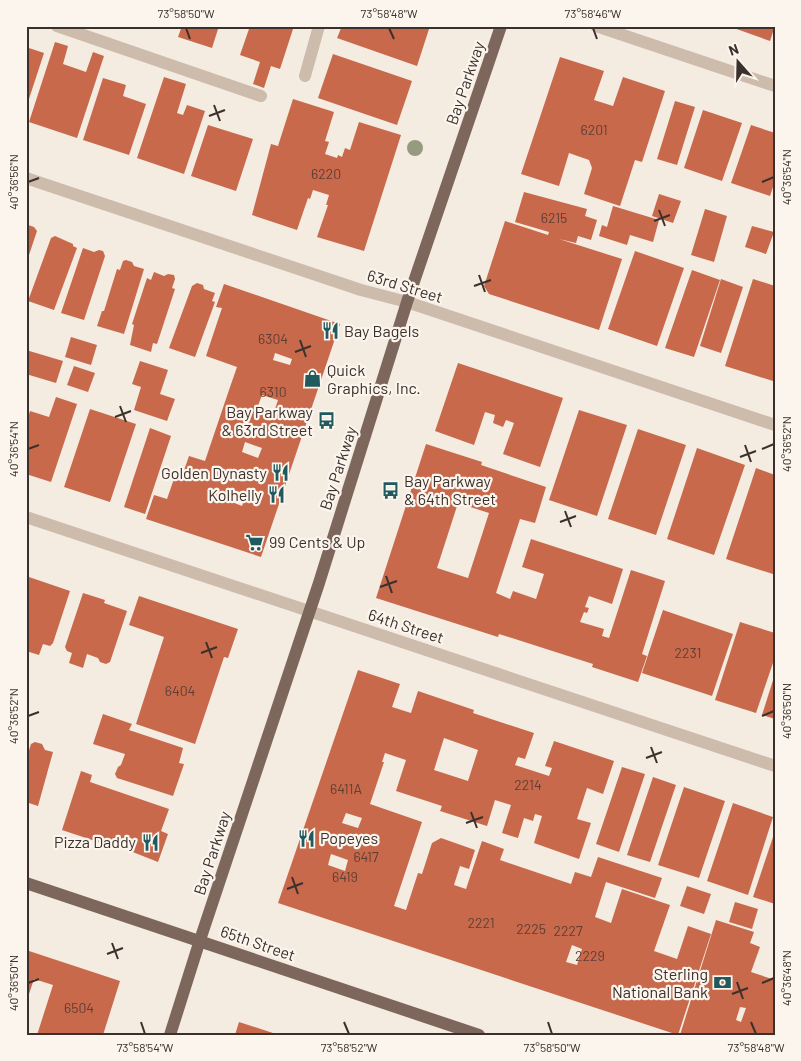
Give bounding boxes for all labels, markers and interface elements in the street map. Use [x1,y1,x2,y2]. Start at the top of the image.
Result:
text: 73°58'50"W [157,6,215,20]
text: 73°58'48"W [361,6,418,20]
text: 73°58'46"W [565,6,622,20]
street label: Bay Parkway [441,38,488,127]
north arrow [714,38,764,88]
text: N [726,40,741,59]
house number: 6201 [580,121,608,138]
text: 40°36'54"N [779,149,793,205]
text: 40°36'56"N [6,154,20,210]
house number: 6220 [311,165,341,182]
house number: 6215 [541,209,567,226]
street label: 63rd Street [365,265,445,306]
restaurant icon: Bay Bagels [320,321,340,341]
place label: Bay Bagels [344,321,419,340]
house number: 6304 [258,330,288,347]
place label: Quick Graphics, Inc. [327,360,421,397]
shop icon: Quick Graphics, Inc. [303,369,323,389]
house number: 6310 [259,383,287,400]
place label: Bay Parkway & 63rd Street [221,402,314,439]
bus stop icon: Bay Parkway & 63rd Street [317,411,337,431]
text: 40°36'52"N [779,416,793,472]
text: 40°36'54"N [6,421,20,477]
street label: Bay Parkway [315,423,360,512]
place label: Golden Dynasty [161,463,268,482]
restaurant icon: Golden Dynasty [271,463,291,483]
place label: Bay Parkway & 64th Street [404,471,496,508]
bus stop icon: Bay Parkway & 64th Street [380,480,400,500]
place label: Kolhelly [208,485,263,504]
restaurant icon: Kolhelly [266,485,286,505]
supermarket icon: 99 Cents & Up [245,532,265,552]
place label: 99 Cents & Up [269,532,365,551]
street label: 64th Street [366,604,446,647]
house number: 2231 [675,644,701,661]
house number: 6404 [165,682,195,699]
text: 40°36'50"N [779,683,793,739]
text: 40°36'52"N [6,688,20,744]
house number: 2214 [514,776,542,793]
house number: 6411A [330,780,362,797]
street label: Bay Parkway [189,808,234,897]
restaurant icon: Popeyes [296,828,316,848]
place label: Popeyes [320,828,378,847]
place label: Pizza Daddy [54,832,137,851]
restaurant icon: Pizza Daddy [140,832,160,852]
house number: 6417 [353,848,379,865]
house number: 6419 [332,868,358,885]
house number: 2221 [467,914,495,931]
house number: 2225 [516,920,546,937]
street label: 65th Street [218,921,298,964]
house number: 2227 [553,922,583,939]
house number: 2229 [575,947,605,964]
text: 40°36'48"N [779,950,793,1006]
text: 40°36'50"N [6,955,20,1011]
place label: Sterling National Bank [612,964,708,1001]
bank icon: Sterling National Bank [712,973,732,993]
house number: 6504 [64,999,94,1016]
text: 73°58'54"W [117,1040,174,1054]
text: 73°58'52"W [321,1040,378,1054]
text: 73°58'50"W [523,1040,581,1054]
text: 73°58'48"W [728,1040,785,1054]

